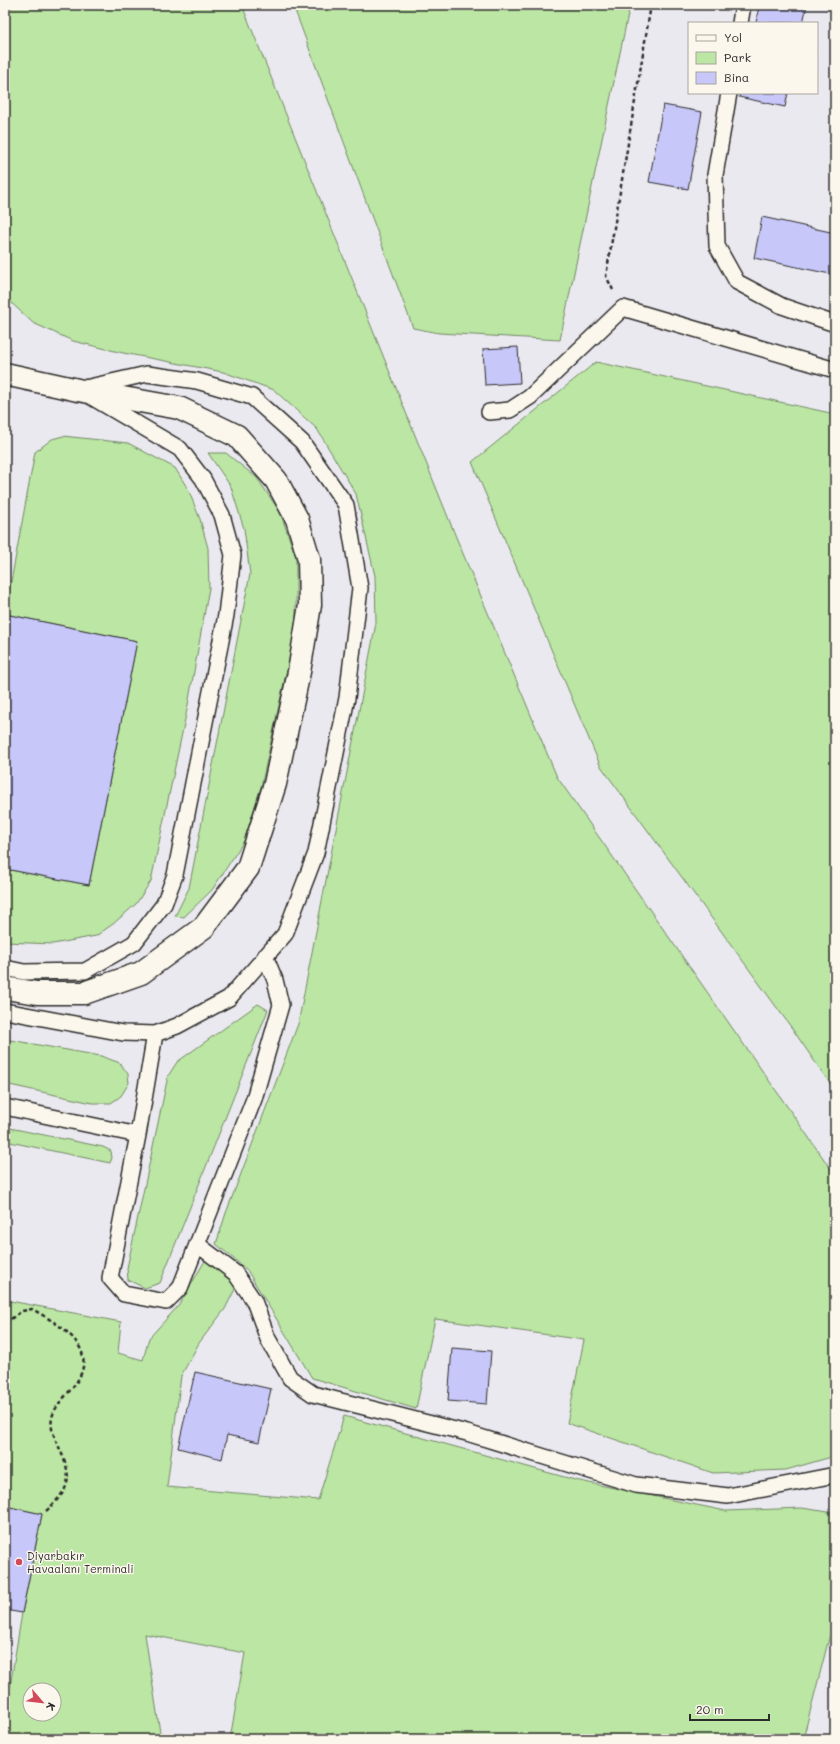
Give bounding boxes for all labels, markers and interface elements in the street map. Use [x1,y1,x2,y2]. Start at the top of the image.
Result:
legend [688,22,818,94]
text: Yol [724,29,742,45]
text: Park [724,49,751,65]
text: Bina [724,69,749,85]
place label: Diyarbakır Havaalanı Terminali [27,1548,134,1576]
marker: Diyarbakır Havaalanı Terminali [14,1557,24,1567]
north arrow [22,1682,62,1722]
scale bar [690,1696,769,1722]
text: K [43,1700,60,1714]
text: 20 m [696,1701,724,1717]

